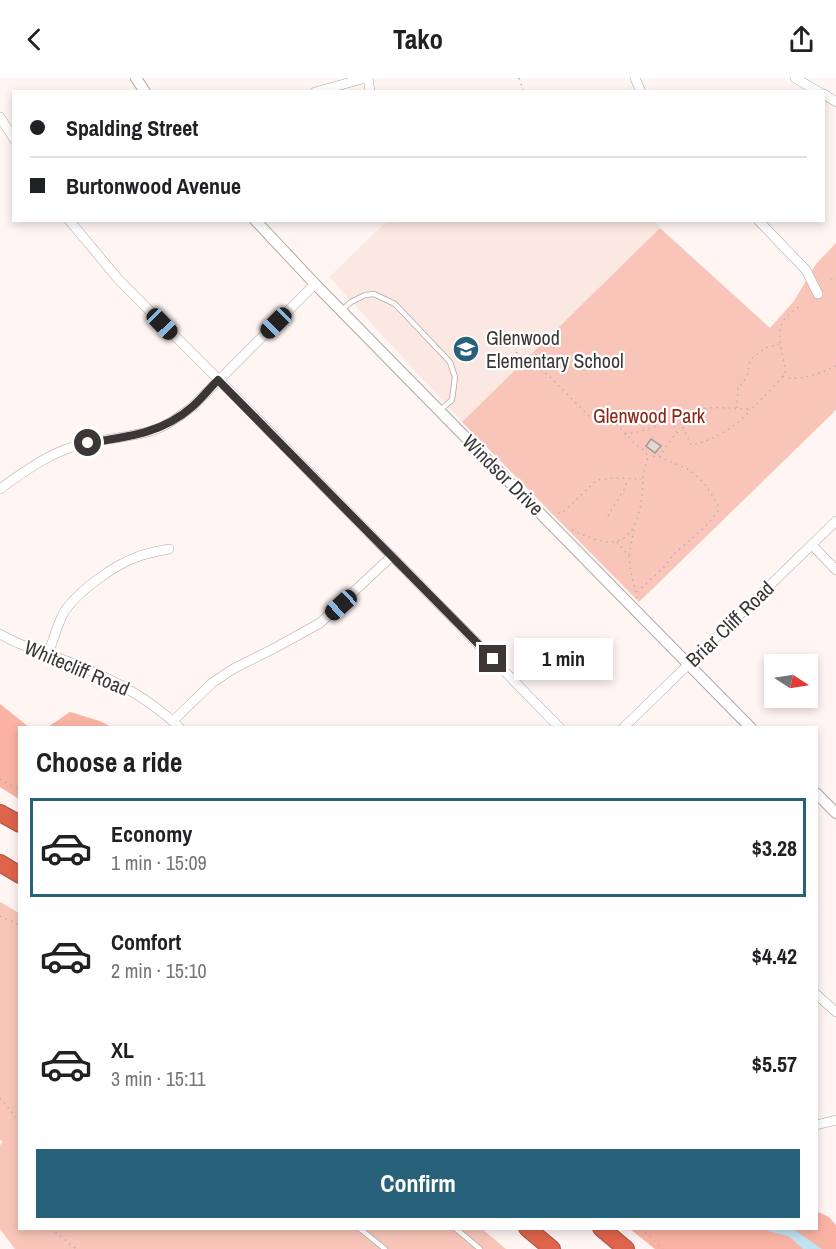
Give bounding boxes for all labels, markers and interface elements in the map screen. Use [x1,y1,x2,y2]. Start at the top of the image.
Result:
text: Tako [393,21,443,57]
icon: back [18,23,51,56]
icon: share [785,23,818,56]
text: Spalding Street [66,113,198,143]
text: Burtonwood Avenue [66,171,241,201]
car [257,304,295,342]
car [143,305,181,343]
place label: Glenwood Elementary School [486,324,624,374]
school or university icon: Glenwood Elementary School [451,334,481,364]
park label: Glenwood Park [593,402,706,429]
street label: Windsor Drive [457,428,550,521]
route start [74,429,101,456]
street label: Briar Cliff Road [680,575,780,673]
car [322,586,360,624]
street label: Whitecliff Road [20,633,134,702]
callout: 1 min [514,638,613,680]
route end [479,645,506,672]
text: 1 min [542,645,585,672]
north arrow [764,654,818,708]
map controls [764,654,818,708]
text: Choose a ride [36,744,182,780]
text: Economy [111,819,192,849]
icon: car [39,821,93,875]
text: $3.28 [752,833,797,863]
text: 1 min · 15:09 [111,849,207,876]
text: Comfort [111,927,181,957]
icon: car [39,929,93,983]
text: $4.42 [752,941,797,971]
text: 2 min · 15:10 [111,957,207,984]
text: XL [111,1035,134,1065]
icon: car [39,1037,93,1091]
text: $5.57 [752,1049,797,1079]
text: 3 min · 15:11 [111,1065,206,1092]
button: Confirm [36,1149,800,1218]

